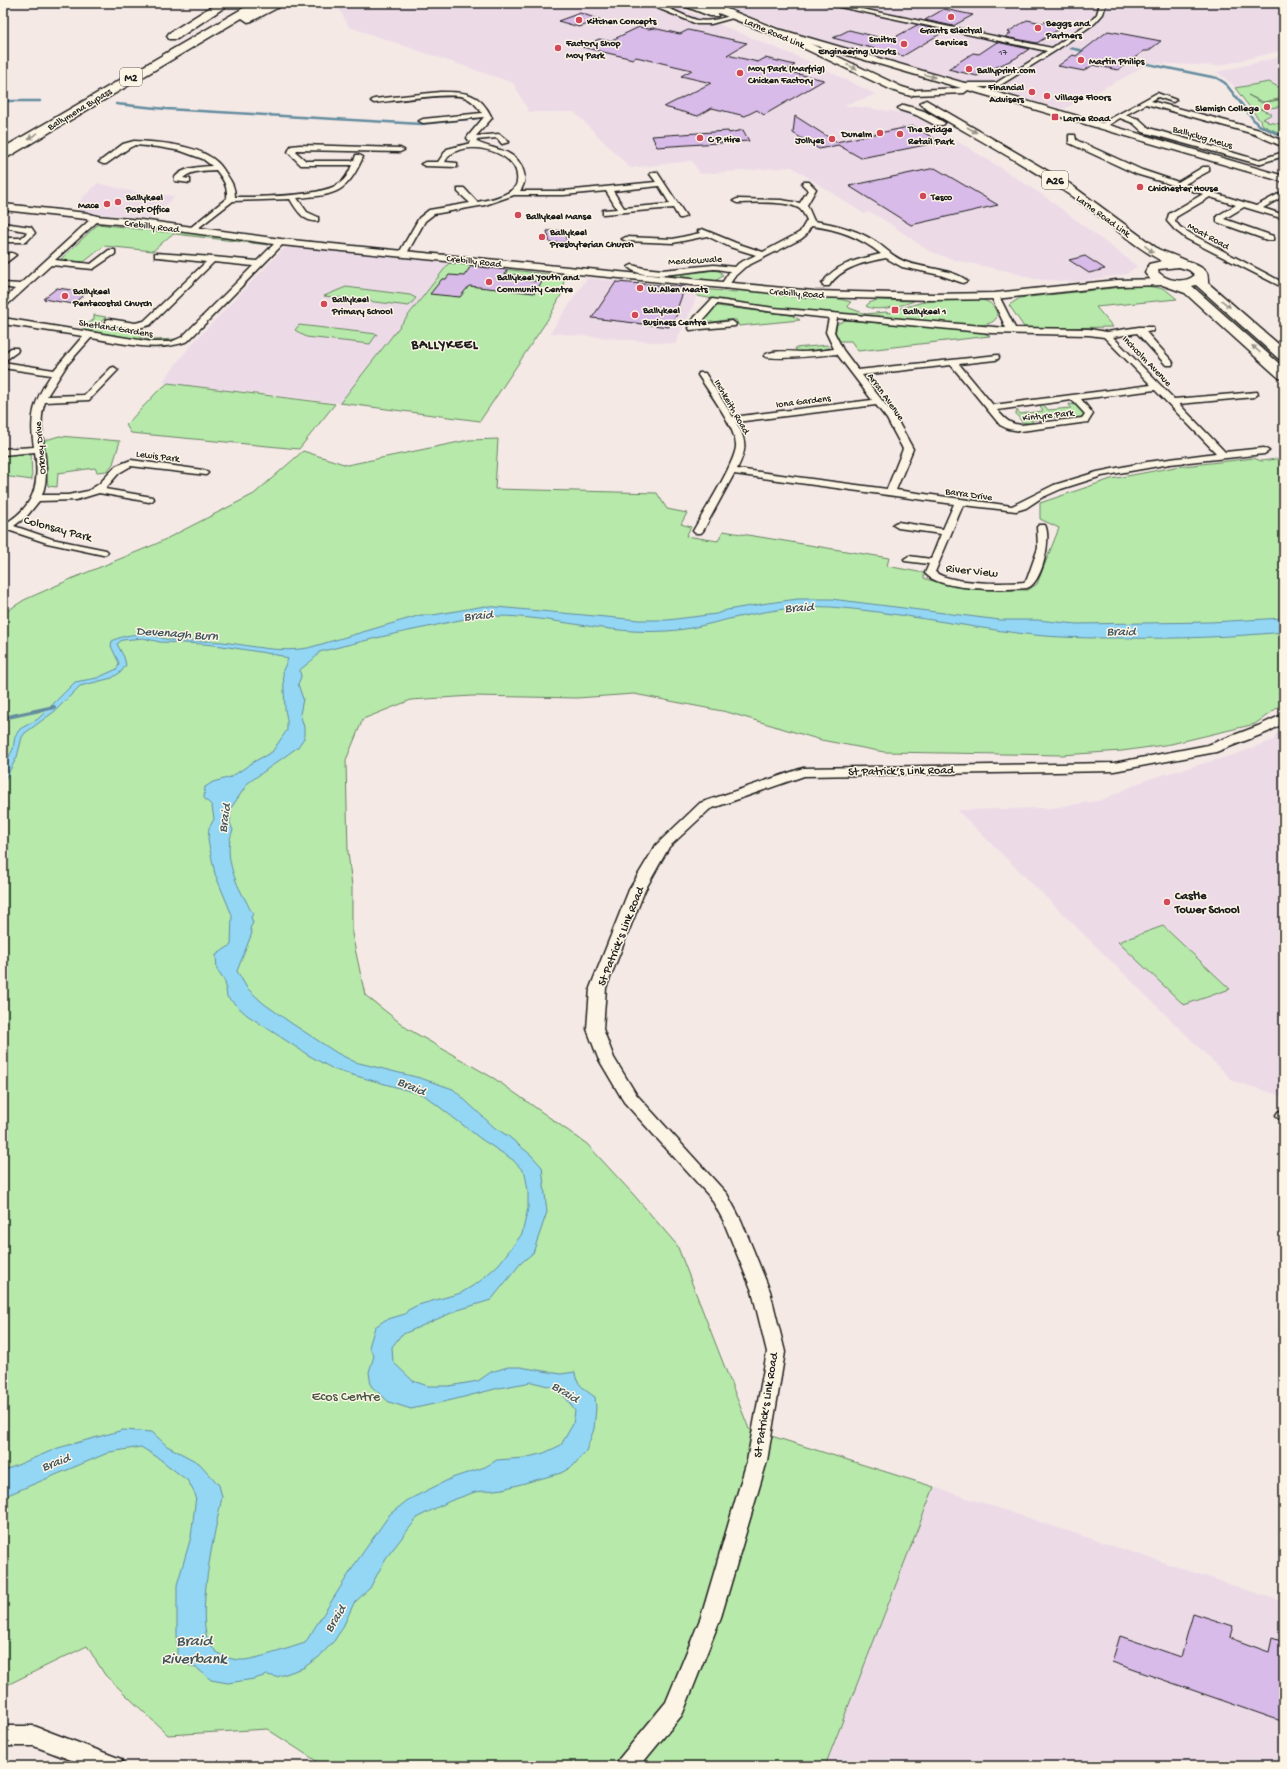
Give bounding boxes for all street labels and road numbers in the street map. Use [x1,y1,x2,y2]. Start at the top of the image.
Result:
street label: Larne Road Link [742,16,808,53]
road number: M2 [120,68,142,86]
street label: Ballymena Bypass [45,86,115,134]
street label: Ballyclug Mews [1170,123,1234,152]
road number: A26 [1042,171,1068,189]
street label: Larne Road Link [1073,193,1134,241]
street label: Crebilly Road [124,218,181,236]
street label: Moat Road [1185,220,1232,254]
street label: Crebilly Road [446,253,503,271]
street label: Meadowvale [668,254,723,268]
street label: Crebilly Road [769,286,826,302]
street label: Shetland Gardens [78,317,154,341]
street label: Inchcolm Avenue [1119,333,1174,390]
street label: Arran Avenue [864,371,907,424]
street label: Inchkeith Road [711,377,752,438]
street label: Iona Gardens [775,393,832,411]
street label: Kintyre Park [1022,407,1076,425]
street label: Orkney Drive [33,420,49,475]
street label: Lewis Park [135,448,182,466]
street label: Barra Drive [943,486,994,504]
street label: Colonsay Park [22,514,95,546]
street label: River View [945,562,999,582]
street label: St Patrick’s Link Road [848,764,955,780]
street label: St Patrick’s Link Road [596,884,649,988]
street label: St Patrick’s Link Road [752,1351,782,1459]

